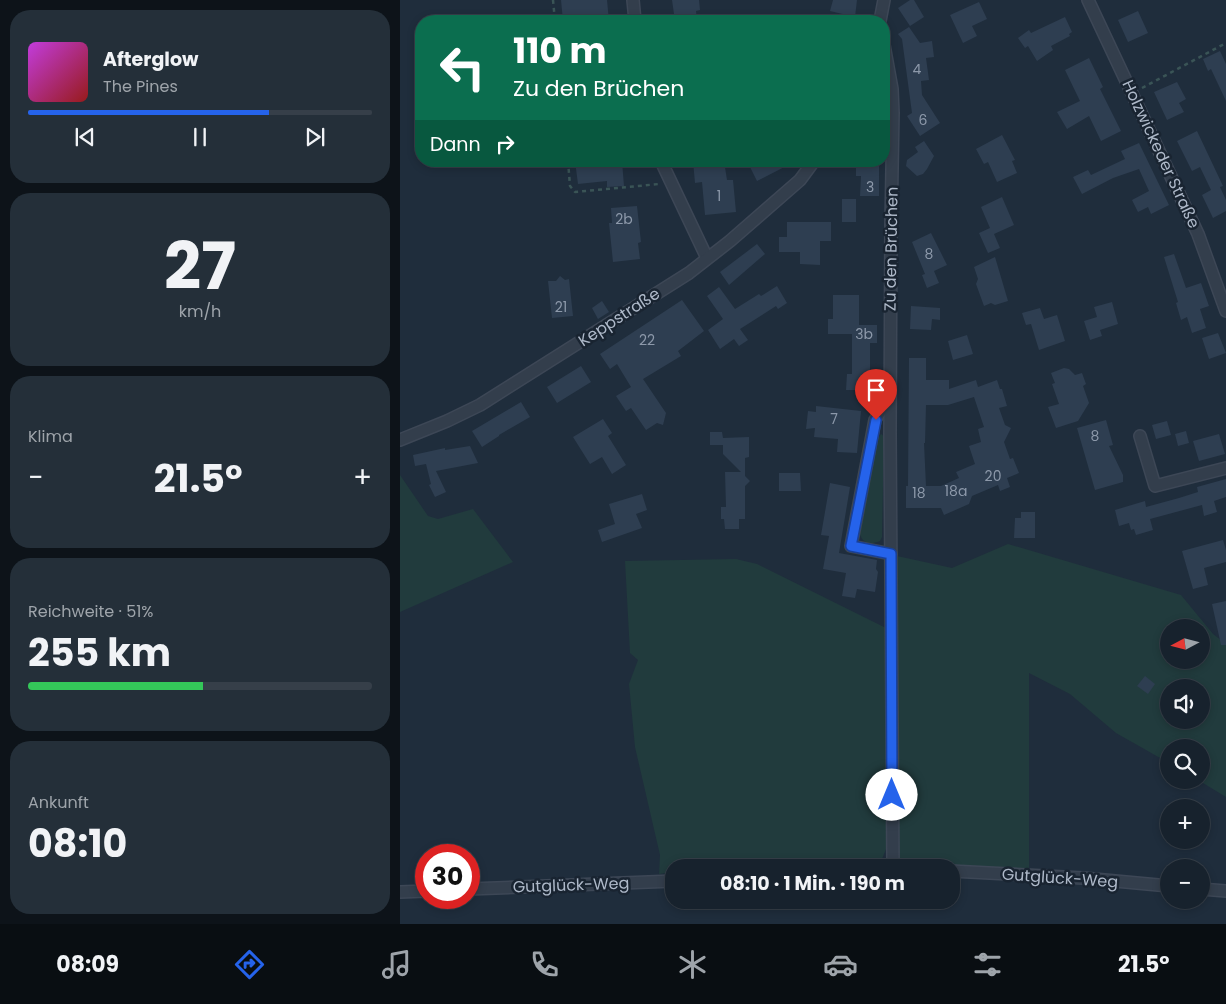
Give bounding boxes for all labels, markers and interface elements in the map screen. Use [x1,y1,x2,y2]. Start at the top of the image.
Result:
text: 110 m [513,26,607,75]
icon: left [430,35,495,100]
text: Afterglow [103,46,198,73]
house number: 4 [913,59,922,79]
text: Zu den Brüchen [513,73,684,104]
text: The Pines [103,75,178,98]
street label: Holzwickeder Straße [1117,76,1206,232]
house number: 6 [919,110,928,130]
icon: previous [71,123,99,151]
icon: pause [186,123,214,151]
icon: next [301,123,329,151]
icon: right [491,130,519,158]
text: Dann [430,131,481,158]
house number: 3 [866,177,874,197]
house number: 1 [717,186,721,206]
street label: Zu den Brüchen [878,187,904,311]
house number: 2b [615,209,633,229]
text: 27 [164,221,236,312]
house number: 8 [925,244,934,264]
street label: Keppstraße [574,282,664,352]
house number: 21 [555,297,567,317]
text: km/h [179,300,221,323]
house number: 3b [855,324,873,344]
house number: 22 [639,330,655,350]
pin [855,369,897,420]
icon: arrive [862,376,890,404]
house number: 7 [830,409,838,429]
text: Klima [28,425,73,448]
house number: 8 [1091,426,1100,446]
text: 21.5° [154,452,243,505]
text: − [28,458,43,497]
text: + [353,458,372,497]
house number: 20 [985,466,1001,486]
house number: 18a [945,481,967,501]
house number: 18 [912,483,926,503]
text: Reichweite · 51% [28,600,154,623]
north arrow [1160,619,1210,669]
map controls [1160,619,1210,909]
text: 255 km [28,626,171,679]
button: sound [1160,679,1210,729]
button: search [1160,739,1210,789]
position arrow [865,768,917,820]
text: Ankunft [28,791,89,814]
button: + [1160,799,1210,849]
text: 08:10 [28,817,127,870]
speed limit sign: 30 [415,844,480,909]
button: − [1160,859,1210,909]
street label: Gutglück-Weg [1001,862,1119,894]
text: 08:10 · 1 Min. · 190 m [720,870,905,897]
street label: Gutglück-Weg [512,871,630,899]
icon: directions [232,947,267,982]
icon: music [379,947,414,982]
icon: phone [527,947,562,982]
icon: climate [675,947,710,982]
icon: car [823,947,858,982]
icon: filters [970,947,1005,982]
text: 08:09 [56,949,119,980]
text: 21.5° [1118,949,1170,980]

